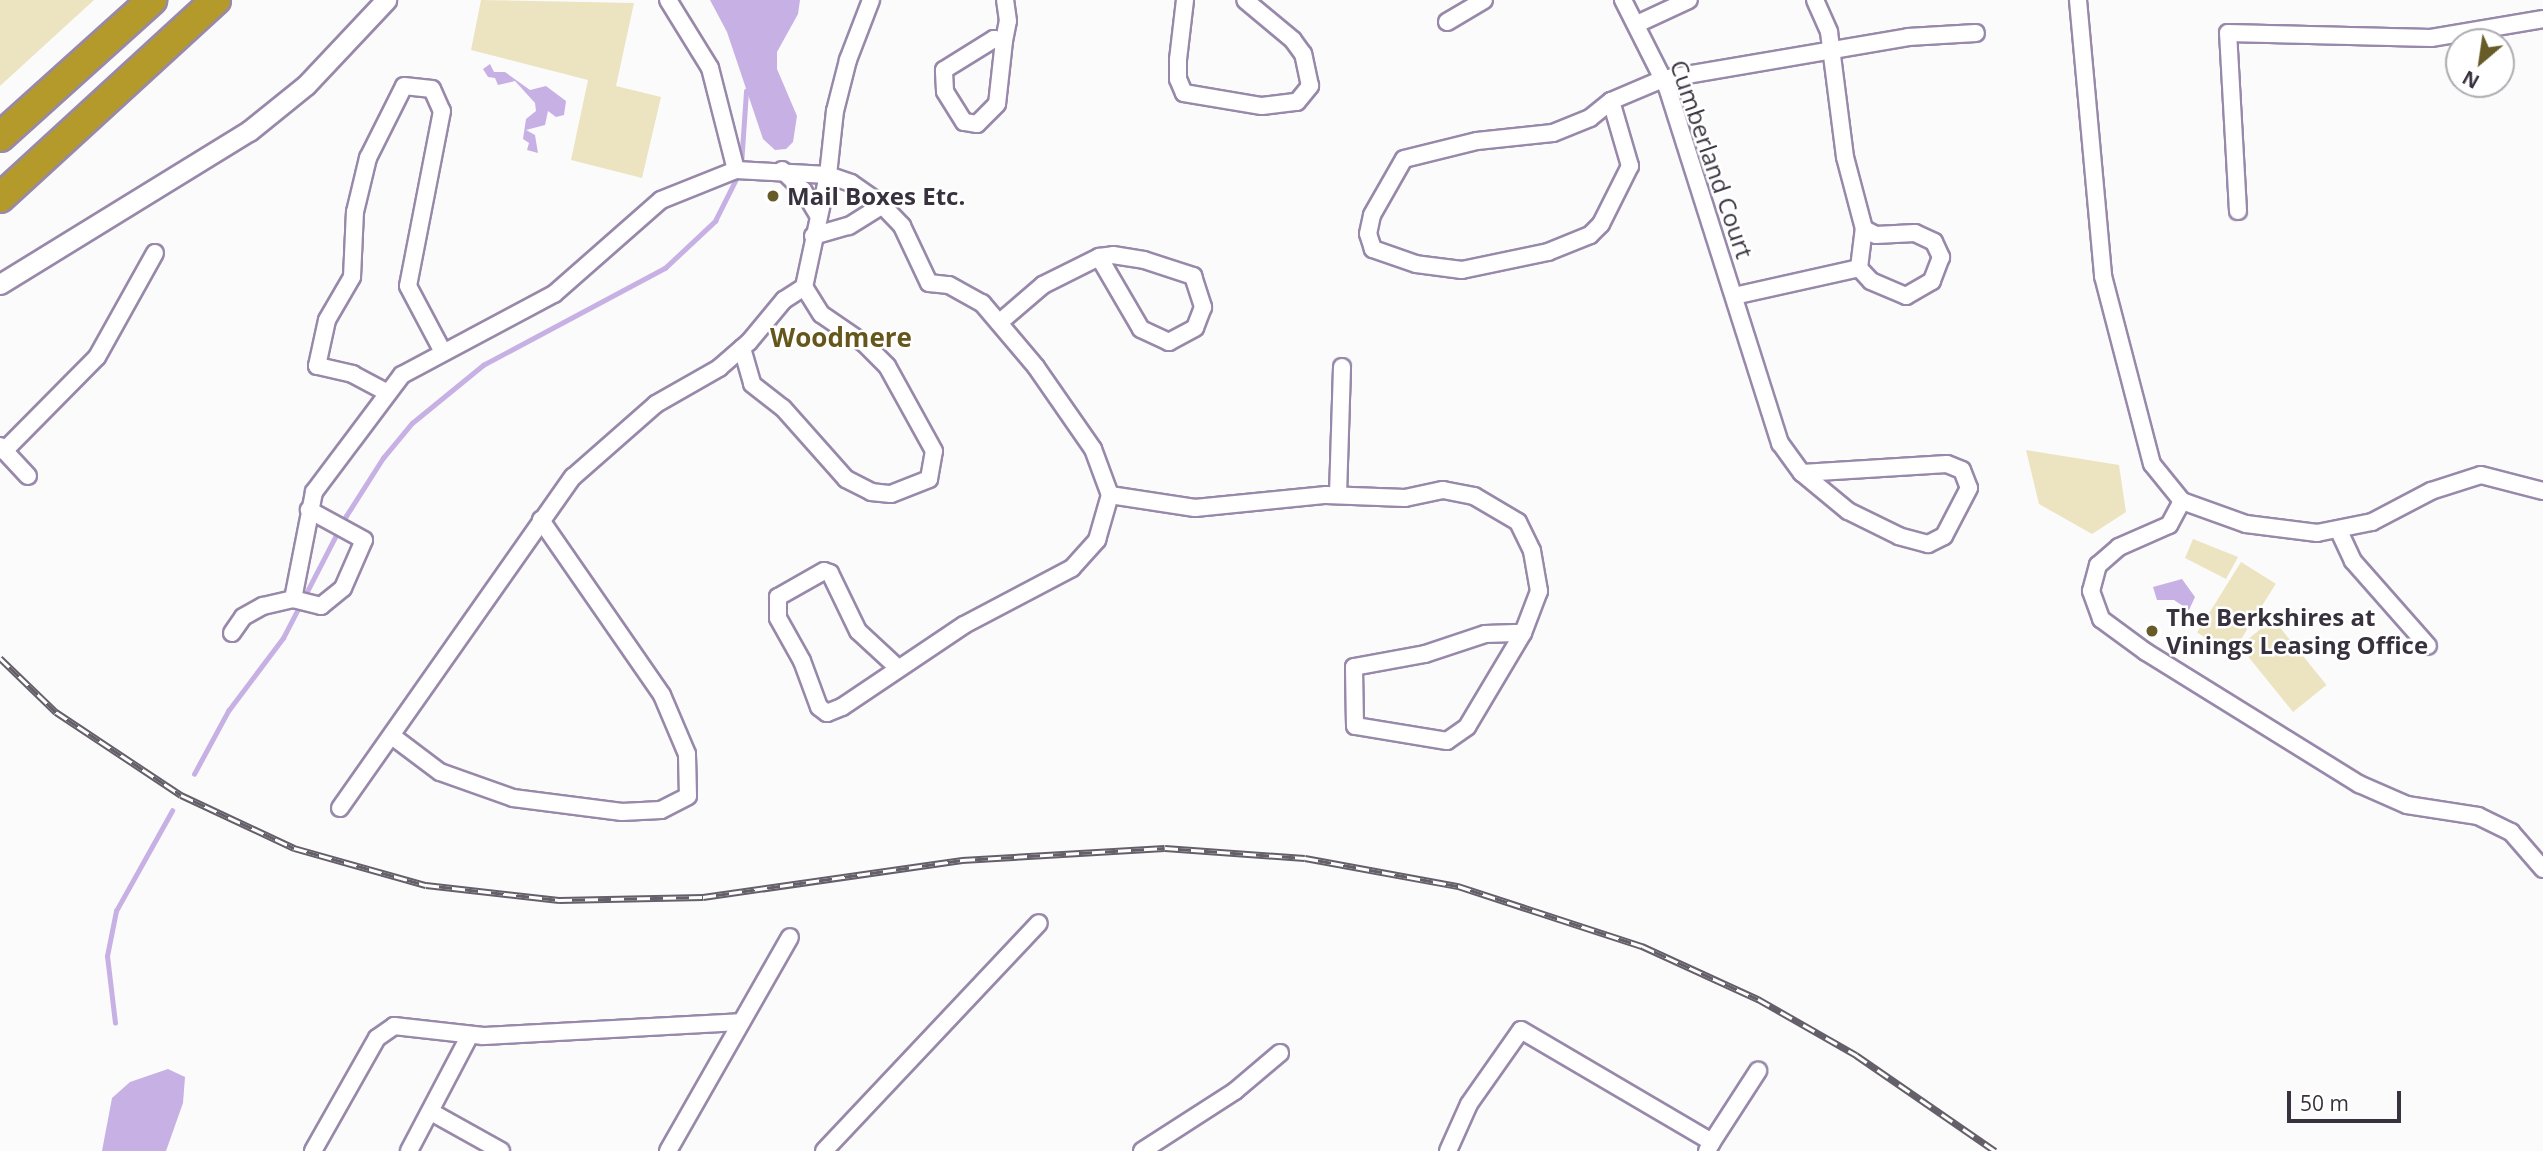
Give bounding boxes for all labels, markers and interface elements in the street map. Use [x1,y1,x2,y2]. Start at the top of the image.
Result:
north arrow [2445,28,2515,98]
street label: Cumberland Court [1665,56,1759,262]
text: N [2458,65,2484,95]
place label: Mail Boxes Etc. [787,182,965,210]
marker: Mail Boxes Etc. [765,188,781,204]
district label: Woodmere [770,322,912,354]
place label: The Berkshires at Vinings Leasing Office [2166,603,2428,659]
marker: The Berkshires at Vinings Leasing Office [2144,623,2160,639]
scale bar [2291,1078,2405,1122]
text: 50 m [2300,1089,2349,1117]

